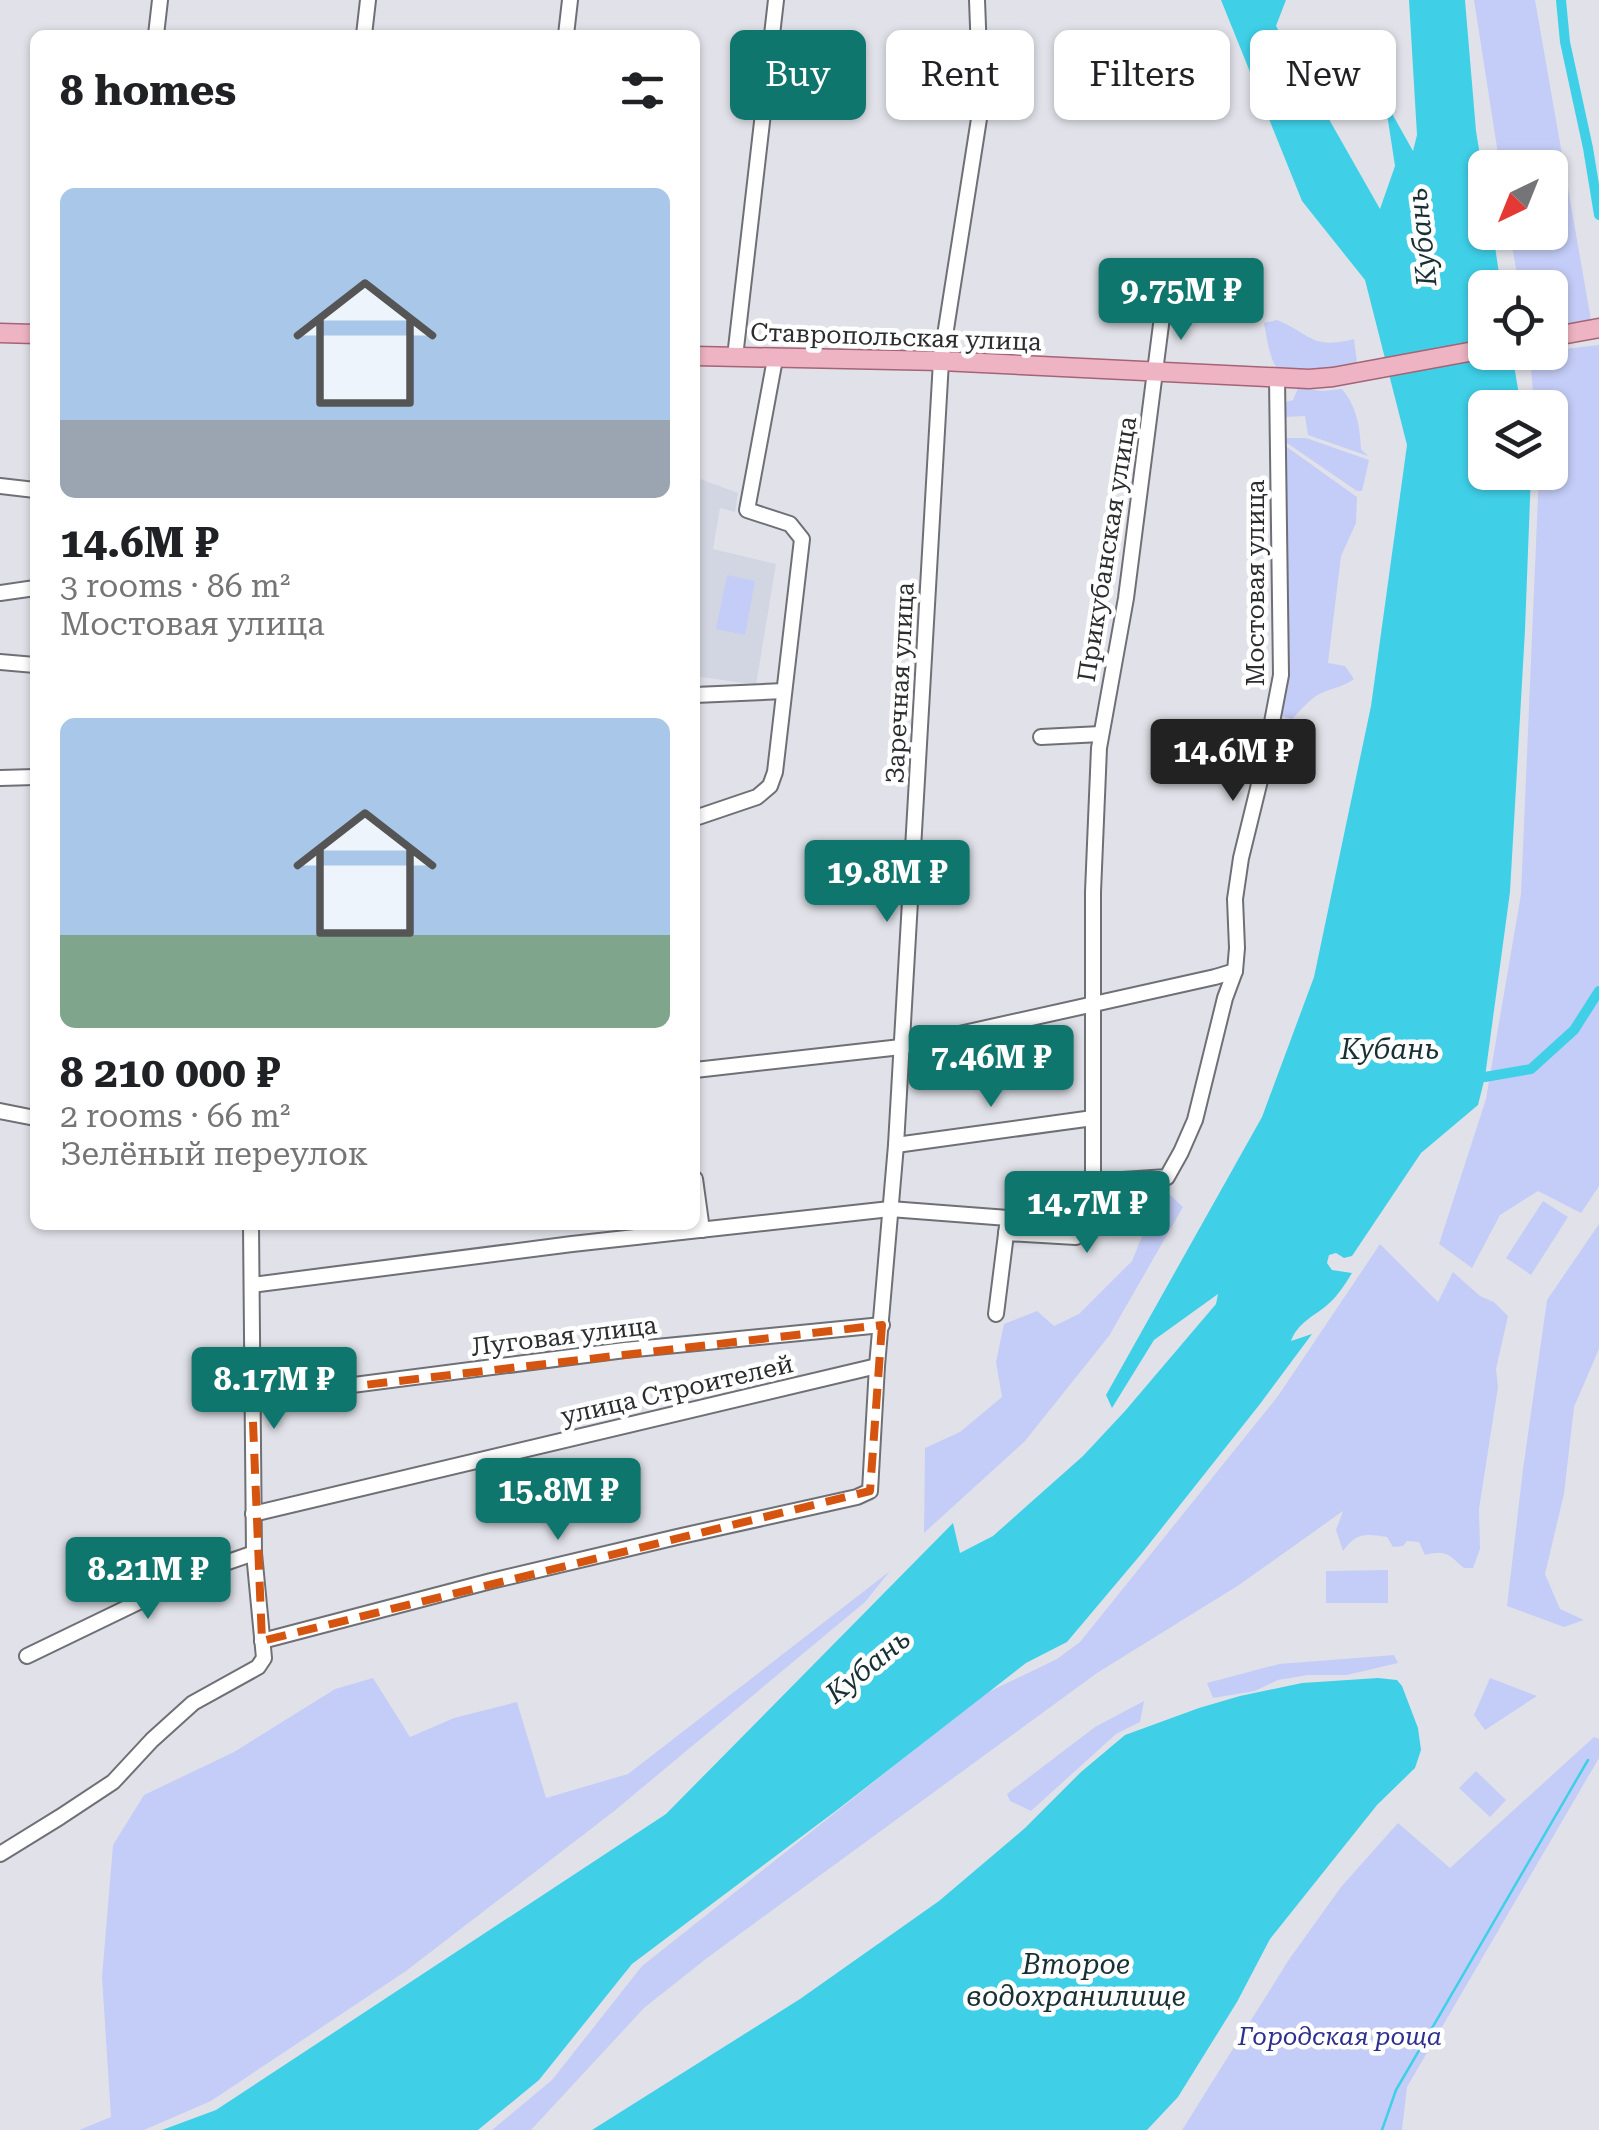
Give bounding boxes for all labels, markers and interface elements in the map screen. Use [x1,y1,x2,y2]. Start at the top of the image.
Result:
chip: Buy [730,30,866,120]
chip: Rent [886,30,1034,120]
chip: Filters [1054,30,1230,120]
chip: New [1250,30,1396,120]
icon: filters [615,63,670,118]
text: 8 homes [60,66,236,115]
north arrow [1468,150,1568,250]
map controls [1468,150,1568,490]
water label: Кубань [1400,186,1444,289]
icon: home [275,253,455,433]
pin: 9.75M ₽ [1089,258,1273,343]
button: locate [1468,270,1568,370]
text: 9.75M ₽ [1121,271,1241,309]
street label: Ставропольская улица [750,317,1043,357]
button: layers [1468,390,1568,490]
street label: Прикубанская улица [1072,414,1142,684]
street label: Мостовая улица [1241,479,1270,686]
text: 14.6M ₽ [60,518,218,567]
text: 3 rooms · 86 m² [60,567,290,605]
street label: Заречная улица [880,581,920,785]
text: Мостовая улица [60,605,325,643]
pin: 14.6M ₽ [1141,719,1325,804]
text: 14.6M ₽ [1173,732,1293,770]
icon: home [275,783,455,963]
pin: 19.8M ₽ [795,840,979,925]
text: 19.8M ₽ [827,853,947,891]
pin: 7.46M ₽ [899,1025,1083,1110]
water label: Кубань [1339,1033,1440,1066]
text: 7.46M ₽ [931,1038,1051,1076]
text: 8 210 000 ₽ [60,1048,280,1097]
text: 2 rooms · 66 m² [60,1097,290,1135]
text: Зелёный переулок [60,1135,368,1173]
pin: 14.7M ₽ [995,1171,1179,1256]
text: 14.7M ₽ [1027,1184,1147,1222]
street label: Луговая улица [469,1310,659,1362]
pin: 8.17M ₽ [182,1347,366,1432]
street label: улица Строителей [558,1349,796,1431]
text: 8.17M ₽ [214,1360,334,1398]
pin: 15.8M ₽ [466,1458,650,1543]
text: 15.8M ₽ [498,1471,618,1509]
pin: 8.21M ₽ [56,1537,240,1622]
text: 8.21M ₽ [88,1550,208,1588]
water label: Кубань [818,1622,917,1711]
water label: Второе водохранилище [966,1948,1186,2013]
park label: Городская роща [1237,2022,1442,2051]

